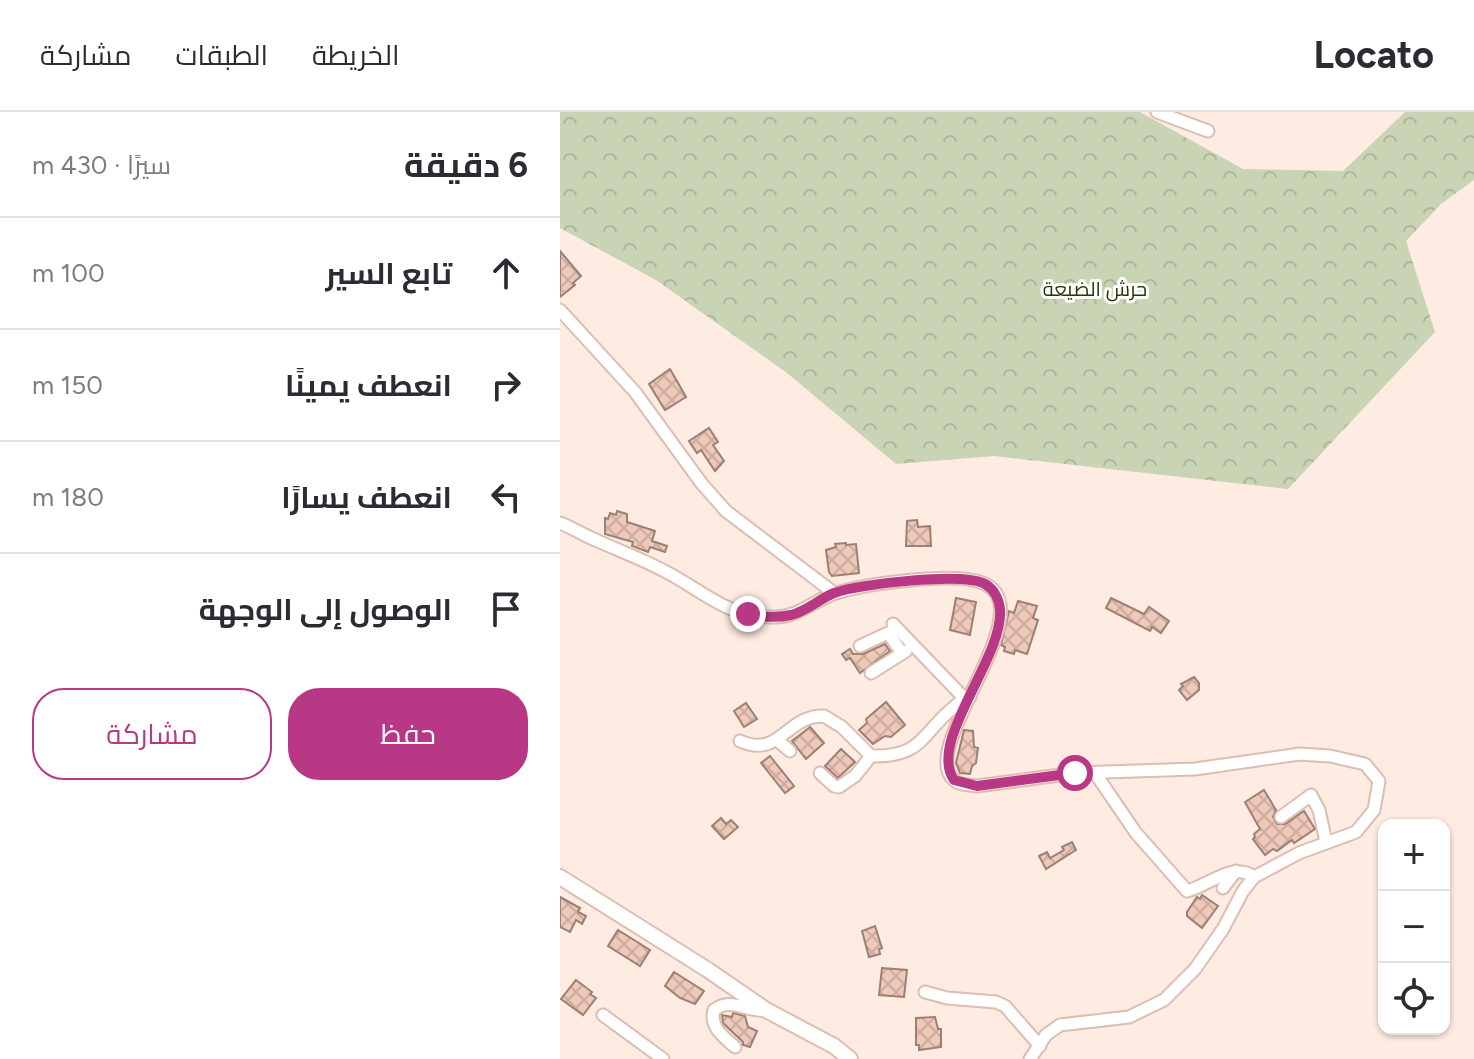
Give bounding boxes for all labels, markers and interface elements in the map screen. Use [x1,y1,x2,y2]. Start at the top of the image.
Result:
text: Locato [1314,32,1434,78]
text: مشاركة [40,38,131,72]
text: الطبقات [175,38,268,72]
text: الخريطة [312,38,399,72]
text: 6 دقيقة [404,145,528,186]
text: سيرًا · 430 m [32,149,171,181]
icon: ahead [484,251,528,295]
text: تابع السير [326,255,452,292]
text: 100 m [32,257,105,289]
park label: حرش الضيعة [1043,277,1147,302]
icon: right [484,363,528,407]
text: انعطف يمينًا [285,367,452,404]
text: 150 m [32,369,103,401]
icon: left [484,475,528,519]
text: انعطف يسارًا [281,479,452,516]
text: 180 m [32,481,104,513]
icon: arrive [484,587,528,631]
text: الوصول إلى الوجهة [199,591,452,628]
route end [730,596,766,632]
button: مشاركة [32,688,272,780]
button: حفظ [288,688,528,780]
route start [1057,755,1093,791]
map controls [1378,819,1450,1035]
button: + [1378,819,1450,891]
button: − [1378,891,1450,963]
button: locate [1378,963,1450,1035]

